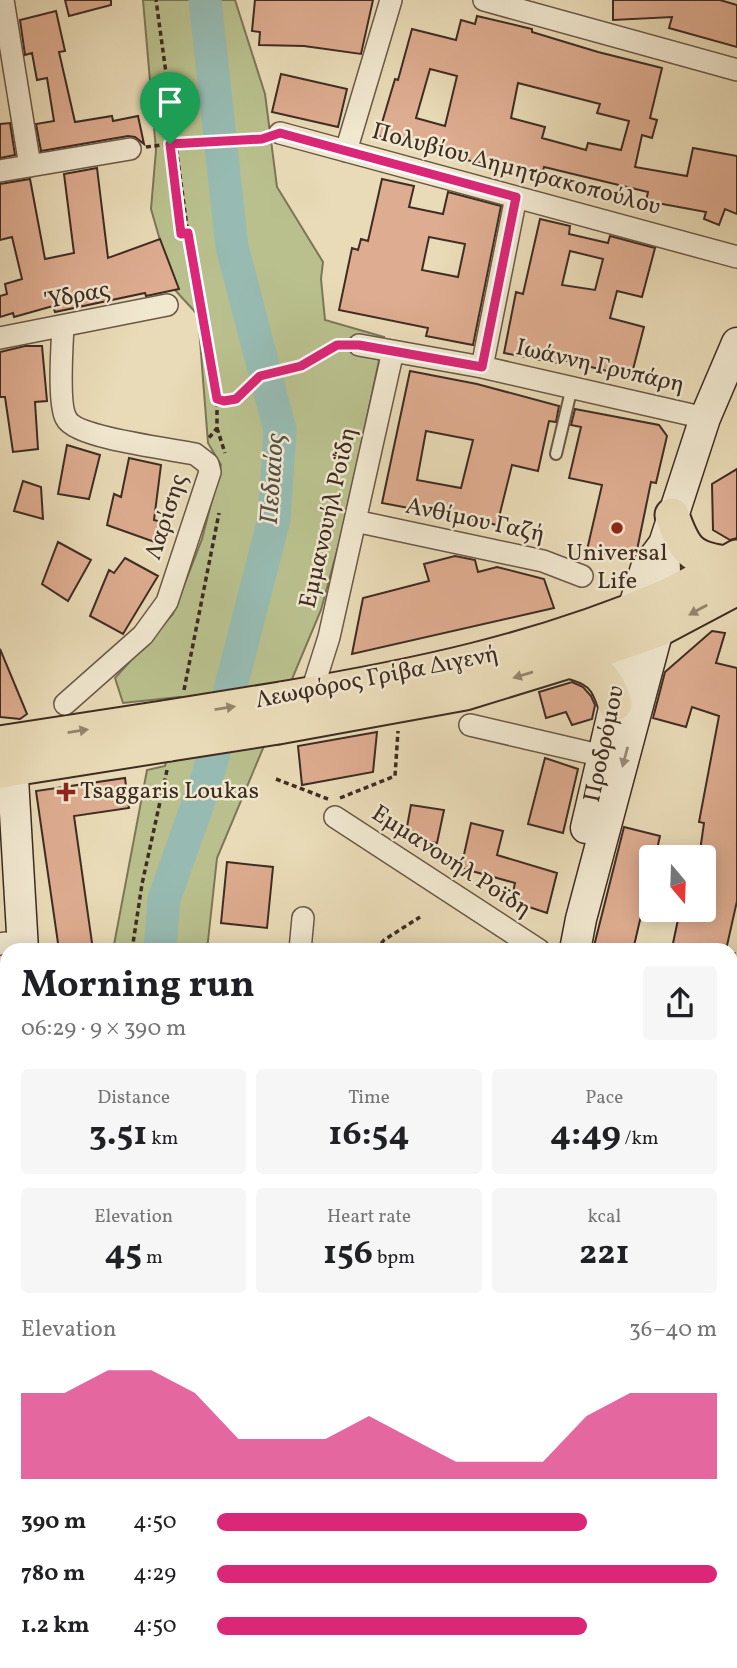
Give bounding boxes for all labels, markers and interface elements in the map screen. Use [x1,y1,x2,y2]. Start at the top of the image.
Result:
pin [140,72,200,144]
icon: arrive [151,83,189,121]
street label: Πολυβίου Δημητρακοπούλου [368,115,664,225]
street label: Ύδρας [42,273,113,319]
street label: Ιωάννη Γρυπάρη [512,331,688,403]
street label: Εμμανουήλ Ροΐδη [292,424,366,612]
water label: Πεδιαίος [252,432,294,526]
street label: Λαρίσης [137,470,197,564]
street label: Ανθίμου Γαζή [402,490,548,552]
marker: Universal Life [609,520,625,536]
place label: Universal Life [566,537,668,599]
one-way arrow [688,604,708,616]
street label: Λεωφόρος Γρίβα Διγενή [253,638,501,718]
one-way arrow [512,671,533,681]
street label: Προδρόμου [576,683,634,805]
one-way arrow [214,702,236,713]
one-way arrow [67,725,89,736]
one-way arrow [619,747,630,769]
place label: Tsaggaris Loukas [80,775,259,809]
marker: Tsaggaris Loukas [58,784,74,800]
street label: Εμμανουήλ Ροϊδη [364,797,538,927]
north arrow [639,845,716,922]
map controls [639,845,716,922]
text: Morning run [21,960,255,1013]
button: share [643,966,717,1040]
text: 06:29 · 9 × 390 m [21,1013,186,1045]
text: Distance [97,1085,170,1111]
text: Time [348,1085,390,1111]
text: Pace [585,1085,623,1111]
text: 3.51 [89,1111,147,1159]
text: 16:54 [328,1111,410,1159]
text: 4:49 [550,1111,621,1159]
text: km [147,1126,178,1152]
text: /km [621,1126,659,1152]
text: Elevation [94,1204,173,1230]
text: Heart rate [327,1204,411,1230]
text: kcal [587,1204,621,1230]
text: 45 [105,1230,142,1278]
text: 156 [323,1230,373,1278]
text: 221 [579,1230,630,1278]
text: m [142,1245,163,1271]
text: bpm [373,1245,415,1271]
text: Elevation [21,1314,117,1346]
text: 36–40 m [629,1314,717,1346]
text: 390 m [21,1506,86,1538]
text: 4:50 [133,1506,177,1538]
text: 780 m [21,1558,85,1590]
text: 4:29 [133,1558,176,1590]
text: 1.2 km [21,1610,90,1642]
text: 4:50 [133,1610,177,1642]

